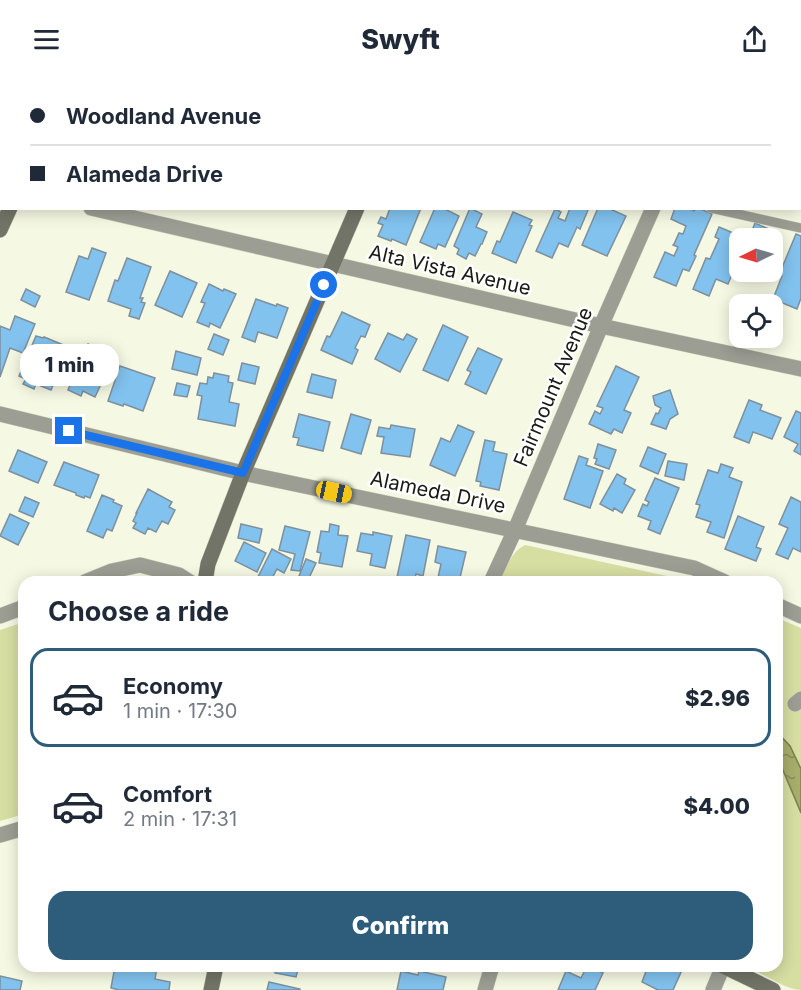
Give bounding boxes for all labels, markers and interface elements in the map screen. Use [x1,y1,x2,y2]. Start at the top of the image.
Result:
icon: menu [30,23,63,56]
text: Swyft [361,23,440,56]
icon: share [738,23,771,56]
text: Woodland Avenue [66,103,261,129]
text: Alameda Drive [66,161,223,187]
north arrow [729,228,783,282]
map controls [729,228,783,348]
street label: Alta Vista Avenue [367,240,533,300]
route start [310,271,337,298]
button: locate [729,294,783,348]
street label: Fairmount Avenue [509,304,597,470]
callout: 1 min [20,344,118,386]
text: 1 min [44,353,95,377]
route end [55,417,82,444]
street label: Alameda Drive [368,466,508,518]
car [315,479,353,505]
text: Choose a ride [48,595,229,628]
icon: car [51,671,105,725]
text: Economy [123,673,223,699]
text: $2.96 [685,685,750,711]
text: 1 min · 17:30 [123,699,237,723]
icon: car [51,779,105,833]
text: Comfort [123,781,212,807]
text: $4.00 [684,793,750,819]
text: 2 min · 17:31 [123,807,237,831]
button: Confirm [48,891,753,960]

